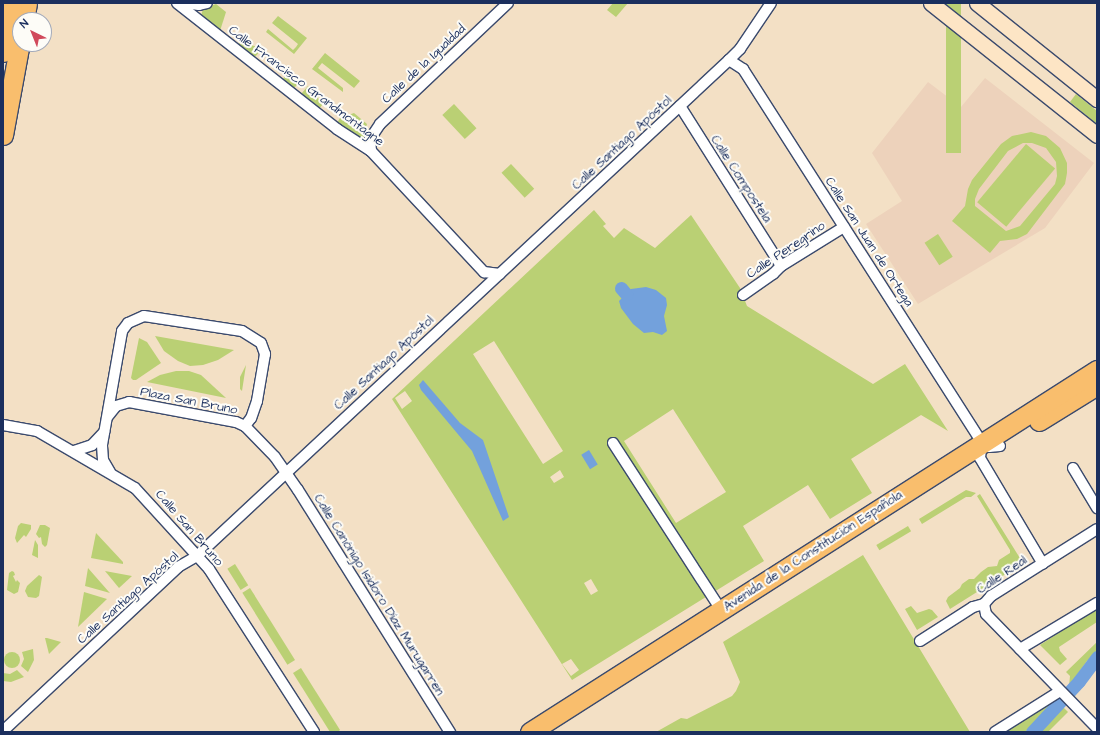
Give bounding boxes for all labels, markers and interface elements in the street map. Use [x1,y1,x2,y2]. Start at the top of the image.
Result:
north arrow [12,12,52,52]
text: N [17,16,32,31]
street label: Calle de la Igualdad [379,21,469,107]
street label: Calle Francisco Grandmontagne [225,22,387,150]
street label: Calle Santiago Apóstol [569,93,675,193]
street label: Calle Compostela [707,132,775,226]
street label: Calle San Juan de Ortega [821,174,917,310]
street label: Calle Peregrino [744,218,828,282]
street label: Calle Santiago Apóstol [331,313,437,413]
street label: Plaza San Bruno [139,384,239,418]
street label: Calle San Bruno [152,487,226,569]
street label: Avenida de la Constitución Española [721,487,905,615]
street label: Calle Canónigo Isidoro Díaz Murugarren [310,491,448,699]
street label: Calle Santiago Apóstol [74,548,182,648]
street label: Calle Real [974,553,1030,597]

